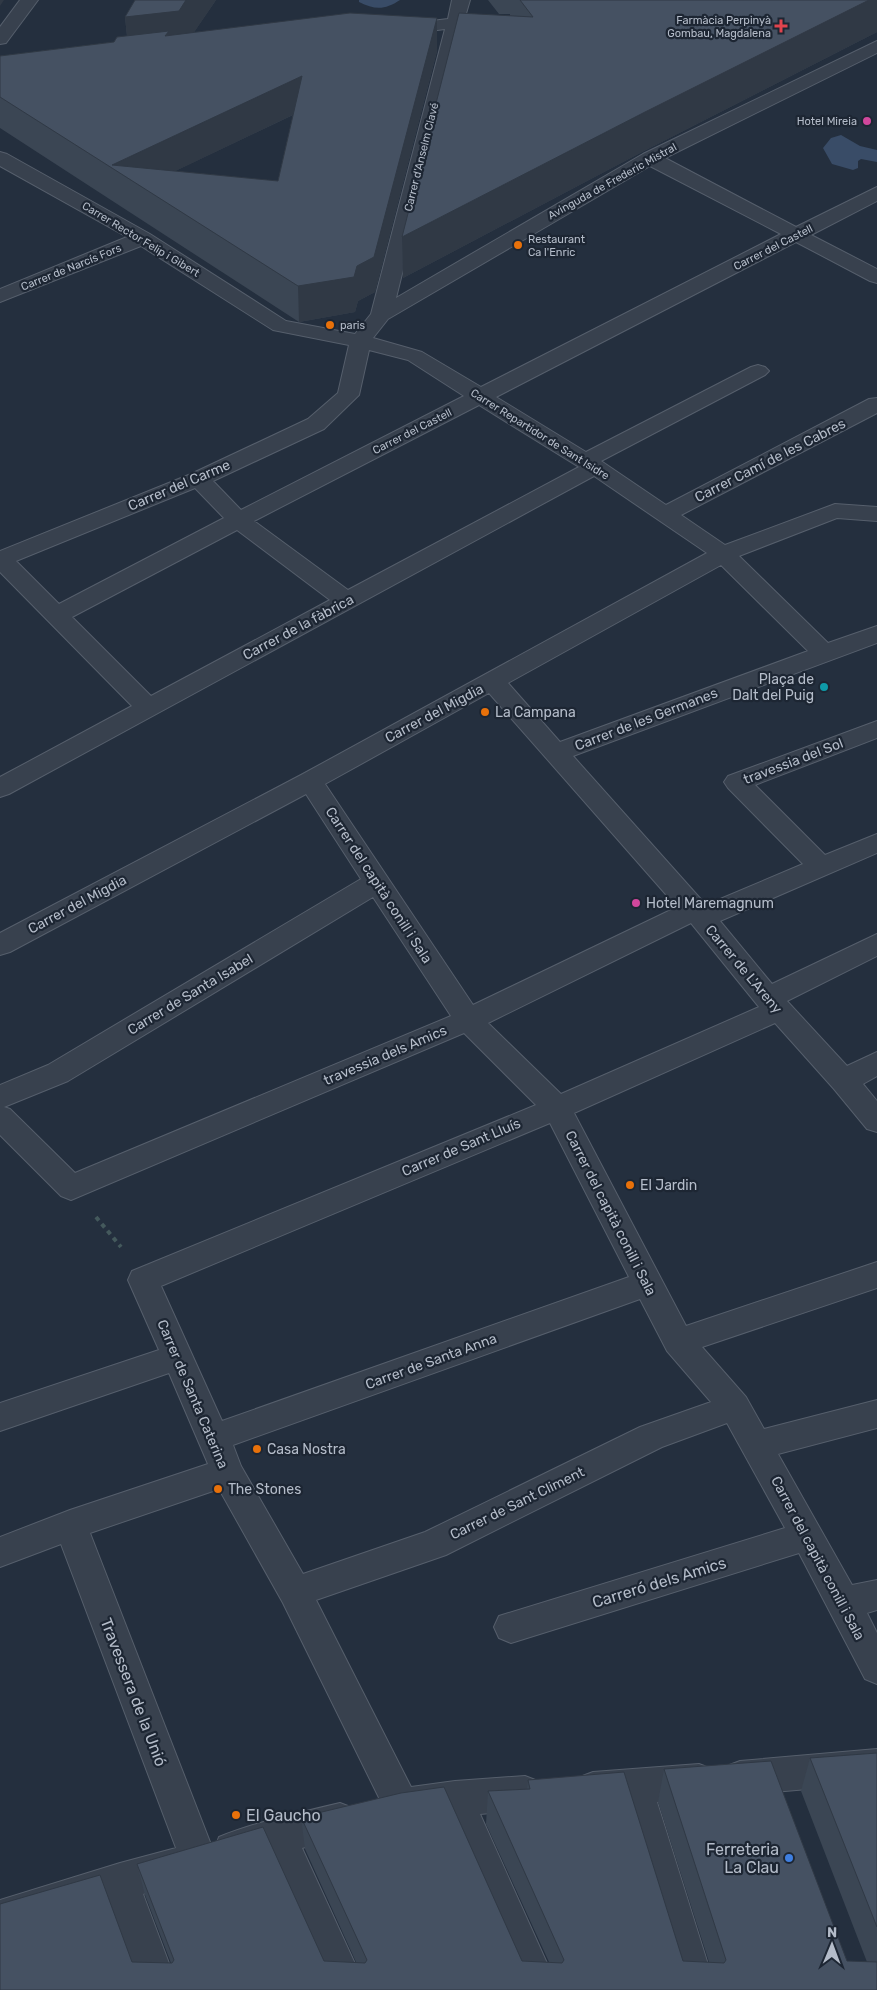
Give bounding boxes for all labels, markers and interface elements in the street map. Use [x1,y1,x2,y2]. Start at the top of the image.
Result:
place label: Farmàcia Perpinyà Gombau, Magdalena [667,14,771,40]
marker: Farmàcia Perpinyà Gombau, Magdalena [775,20,787,32]
street label: Carrer d'Anselm Clavé [402,101,441,213]
place label: Hotel Mireia [797,115,857,128]
marker: Hotel Mireia [861,115,873,127]
street label: Avinguda de Frederic Mistral [546,141,679,222]
street label: Carrer Rector Felip i Gibert [80,199,202,280]
street label: Carrer del Castell [731,222,815,273]
place label: Restaurant Ca l'Enric [528,233,586,259]
marker: Restaurant Ca l'Enric [512,239,524,251]
street label: Carrer de Narcís Fors [19,241,124,294]
marker: paris [324,319,336,331]
place label: paris [340,319,365,332]
street label: Carrer Repartidor de Sant Isidre [468,386,611,483]
street label: Carrer del Castell [370,406,454,457]
street label: Carrer Camí de les Cabres [692,415,849,506]
street label: Carrer del Carme [125,456,233,515]
street label: Carrer de la fàbrica [240,591,357,664]
place label: Plaça de Dalt del Puig [732,671,814,704]
street label: Carrer del Migdia [382,680,486,747]
marker: Plaça de Dalt del Puig [818,681,830,693]
street label: Carrer de les Germanes [572,684,720,755]
place label: La Campana [495,704,576,721]
marker: La Campana [479,706,491,718]
street label: travessia del Sol [741,735,846,788]
street label: Carrer del capità conill i Sala [322,804,436,967]
street label: Carrer del Migdia [25,871,129,938]
place label: Hotel Maremagnum [646,895,774,912]
marker: Hotel Maremagnum [630,897,642,909]
street label: Carrer de L'Areny [702,922,786,1017]
street label: Carrer de Santa Isabel [125,950,256,1039]
street label: travessia dels Amics [321,1022,449,1089]
street label: Carrer de Sant Lluís [399,1115,523,1180]
street label: Carrer del capità conill i Sala [561,1128,660,1299]
place label: El Jardin [640,1177,697,1194]
marker: El Jardin [624,1179,636,1191]
street label: Carrer de Santa Caterina [153,1317,232,1471]
street label: Carrer de Santa Anna [363,1330,499,1393]
place label: Casa Nostra [267,1441,346,1458]
marker: Casa Nostra [251,1443,263,1455]
street label: Carrer de Sant Climent [447,1463,588,1543]
street label: Carrer del capità conill i Sala [767,1473,868,1643]
place label: The Stones [228,1481,301,1498]
marker: The Stones [212,1483,224,1495]
street label: Carreró dels Amics [590,1553,729,1612]
street label: Travessera de la Unió [97,1615,171,1769]
place label: El Gaucho [246,1806,321,1825]
marker: El Gaucho [230,1809,242,1821]
place label: Ferreteria La Clau [706,1840,779,1877]
marker: Ferreteria La Clau [783,1852,795,1864]
north arrow [807,1920,857,1970]
text: N [827,1924,837,1941]

